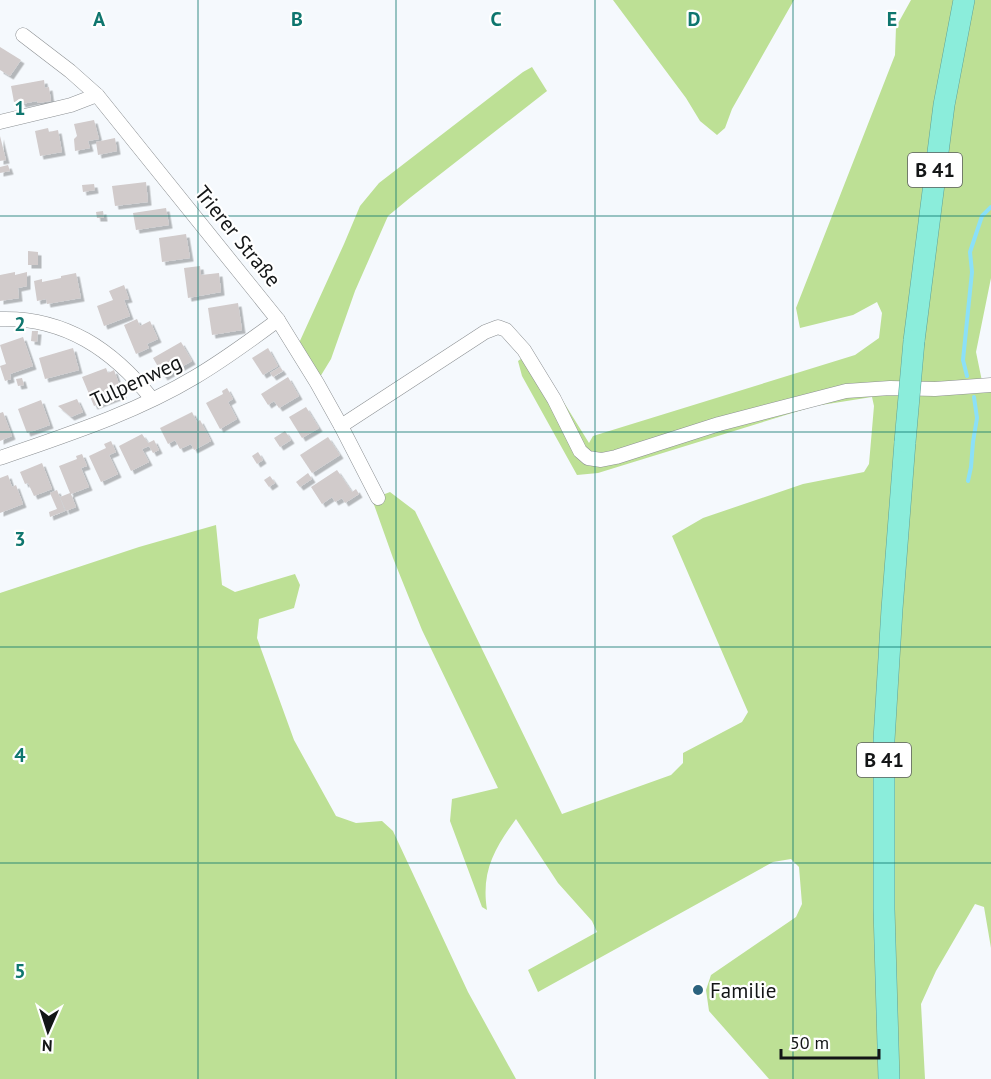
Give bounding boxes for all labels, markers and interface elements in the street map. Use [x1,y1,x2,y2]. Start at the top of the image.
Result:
text: A [93,6,106,32]
text: B [291,6,303,32]
text: C [490,6,502,32]
text: D [688,6,701,32]
text: E [887,6,897,32]
text: 1 [14,95,26,121]
road number: B 41 [908,153,962,187]
street label: Trierer Straße [189,180,287,292]
text: 2 [14,311,26,337]
street label: Tulpenweg [86,348,186,414]
text: 3 [14,526,26,552]
text: 4 [14,742,26,768]
road number: B 41 [857,743,911,777]
text: 5 [14,958,26,984]
place label: Familie [710,977,776,1004]
marker: Familie [691,983,705,997]
north arrow [18,1001,78,1061]
scale bar [781,1022,878,1060]
text: 50 m [790,1031,829,1054]
text: N [41,1036,53,1056]

